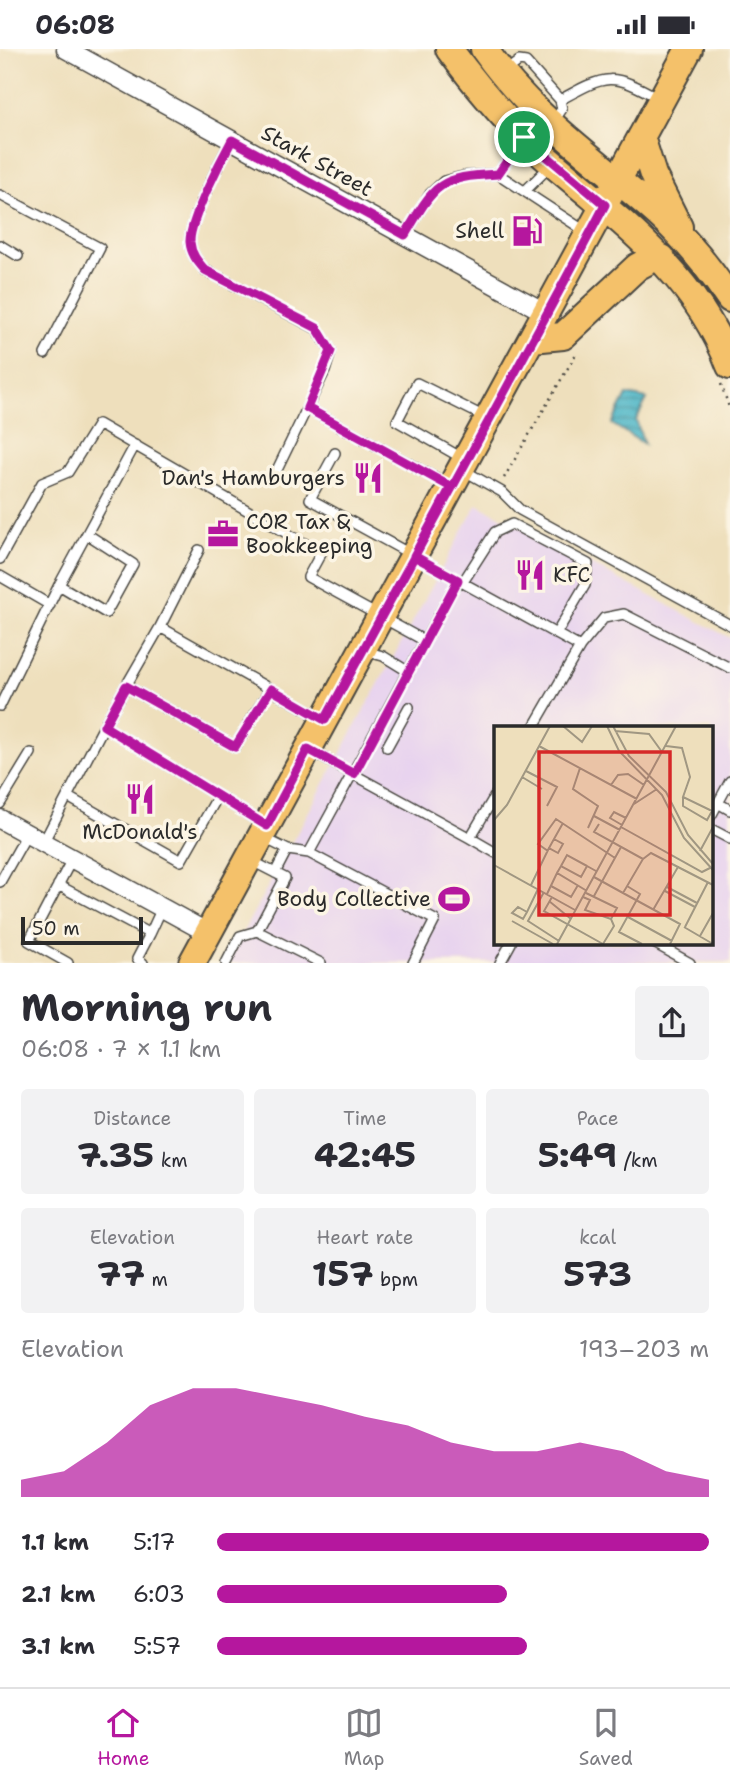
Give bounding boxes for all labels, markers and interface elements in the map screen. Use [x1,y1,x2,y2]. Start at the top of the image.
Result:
text: 06:08 [35,7,115,42]
pin [494,107,554,167]
icon: arrive [505,118,543,156]
street label: Stark Street [256,119,378,203]
fuel station icon: Shell [510,214,544,248]
place label: Shell [455,217,505,245]
restaurant icon: Dan's Hamburgers [351,461,385,495]
place label: Dan's Hamburgers [162,464,345,492]
place label: COR Tax & Bookkeeping [246,508,373,560]
office icon: COR Tax & Bookkeeping [206,517,240,551]
restaurant icon: KFC [513,558,547,592]
place label: KFC [553,561,590,589]
inset map [494,726,712,945]
restaurant icon: McDonald's [123,782,157,816]
place label: McDonald's [82,818,198,846]
sports icon: Body Collective [437,882,471,916]
place label: Body Collective [277,885,431,913]
scale bar [21,913,144,945]
text: 50 m [32,916,80,941]
text: Morning run [21,982,272,1033]
button: share [635,986,709,1060]
text: 06:08 · 7 × 1.1 km [21,1034,221,1064]
text: Distance [93,1106,171,1131]
text: Time [343,1106,387,1131]
text: Pace [577,1106,619,1131]
text: 7.35 [77,1131,154,1178]
text: 42:45 [314,1131,416,1178]
text: 5:49 [538,1131,617,1178]
text: km [154,1148,188,1173]
text: /km [617,1148,658,1173]
text: Elevation [90,1225,175,1250]
text: Heart rate [317,1225,413,1250]
text: kcal [579,1225,616,1250]
text: 77 [97,1250,145,1297]
text: 157 [312,1250,373,1297]
text: 573 [563,1250,632,1297]
text: m [145,1267,168,1292]
text: bpm [373,1267,418,1292]
text: Elevation [21,1334,124,1364]
text: 193–203 m [579,1334,709,1364]
text: 1.1 km [21,1527,89,1557]
text: 5:17 [133,1527,175,1557]
text: 2.1 km [21,1579,95,1609]
text: 6:03 [133,1579,185,1609]
text: 3.1 km [21,1631,95,1661]
text: 5:57 [133,1631,181,1661]
tab: Home [97,1704,149,1771]
tab: Map [344,1704,384,1771]
tab: Saved [579,1704,633,1771]

